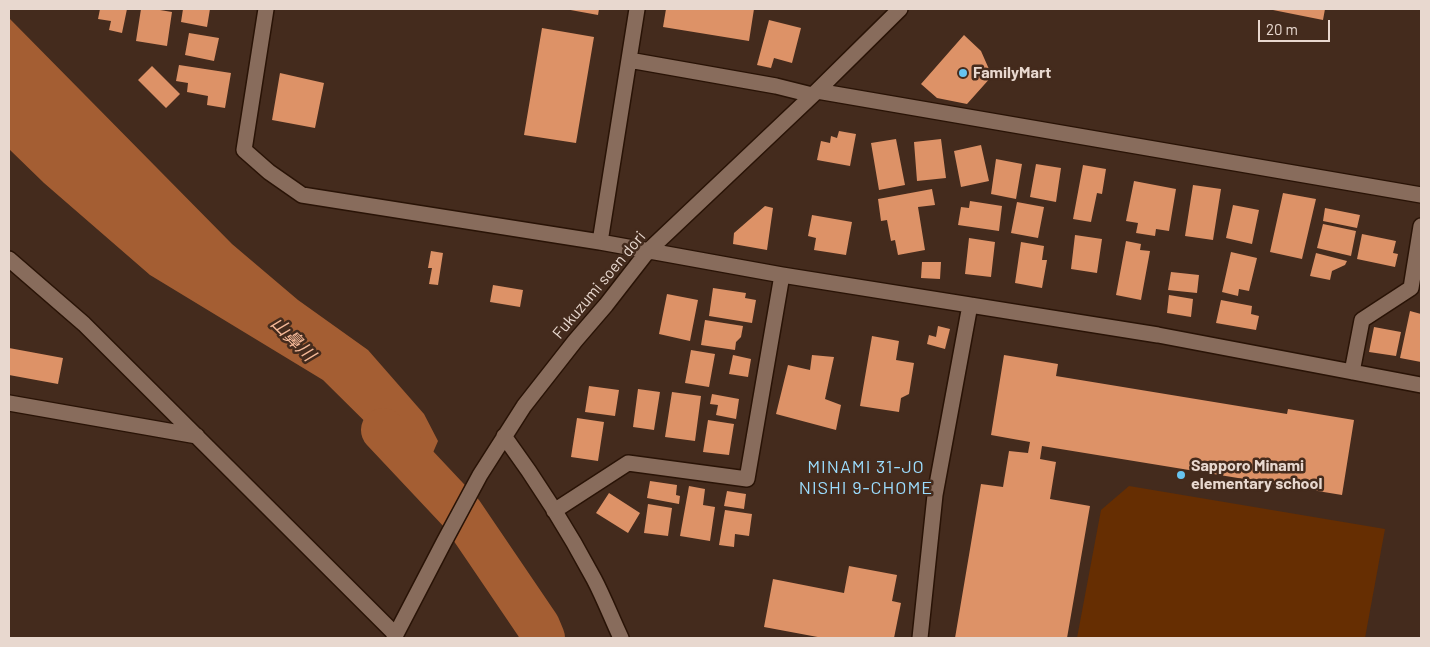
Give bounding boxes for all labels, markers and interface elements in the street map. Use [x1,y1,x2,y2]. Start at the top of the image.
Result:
scale bar [1260,10,1332,42]
text: 20 m [1266,20,1298,38]
place label: FamilyMart [973,63,1051,83]
marker: FamilyMart [957,67,969,79]
street label: Fukuzumi soen dori [548,227,650,343]
water label: 山鼻川 [266,312,320,366]
district label: MINAMI 31-JO NISHI 9-CHOME [797,456,935,498]
place label: Sapporo Minami elementary school [1191,456,1322,494]
marker: Sapporo Minami elementary school [1175,469,1187,481]

